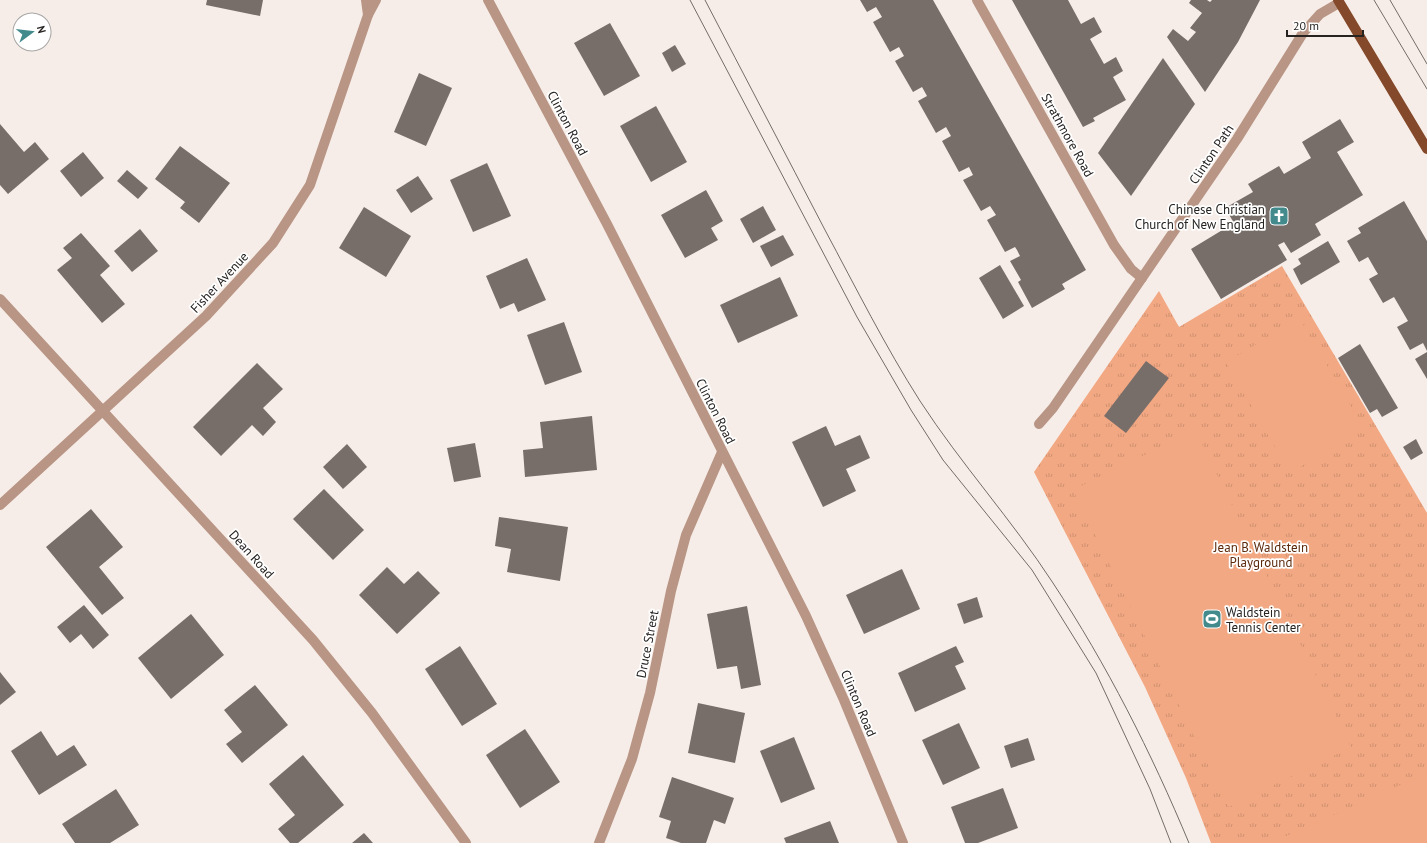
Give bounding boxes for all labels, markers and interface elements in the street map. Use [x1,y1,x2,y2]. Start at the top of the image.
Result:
north arrow [12,12,52,52]
scale bar [1287,12,1363,38]
text: 20 m [1293,18,1319,33]
text: N [34,24,49,35]
street label: Clinton Road [543,88,592,159]
street label: Strathmore Road [1038,90,1098,180]
street label: Clinton Path [1185,121,1238,187]
place label: Chinese Christian Church of New England [1135,201,1265,233]
church icon: Chinese Christian Church of New England [1268,205,1290,227]
street label: Fisher Avenue [187,248,252,316]
street label: Clinton Road [692,376,739,447]
street label: Dean Road [225,526,278,582]
park label: Jean B. Waldstein Playground [1213,539,1308,571]
place label: Waldstein Tennis Center [1226,604,1301,636]
street label: Druce Street [633,608,663,679]
sports icon: Waldstein Tennis Center [1201,608,1223,630]
street label: Clinton Road [837,667,880,739]

